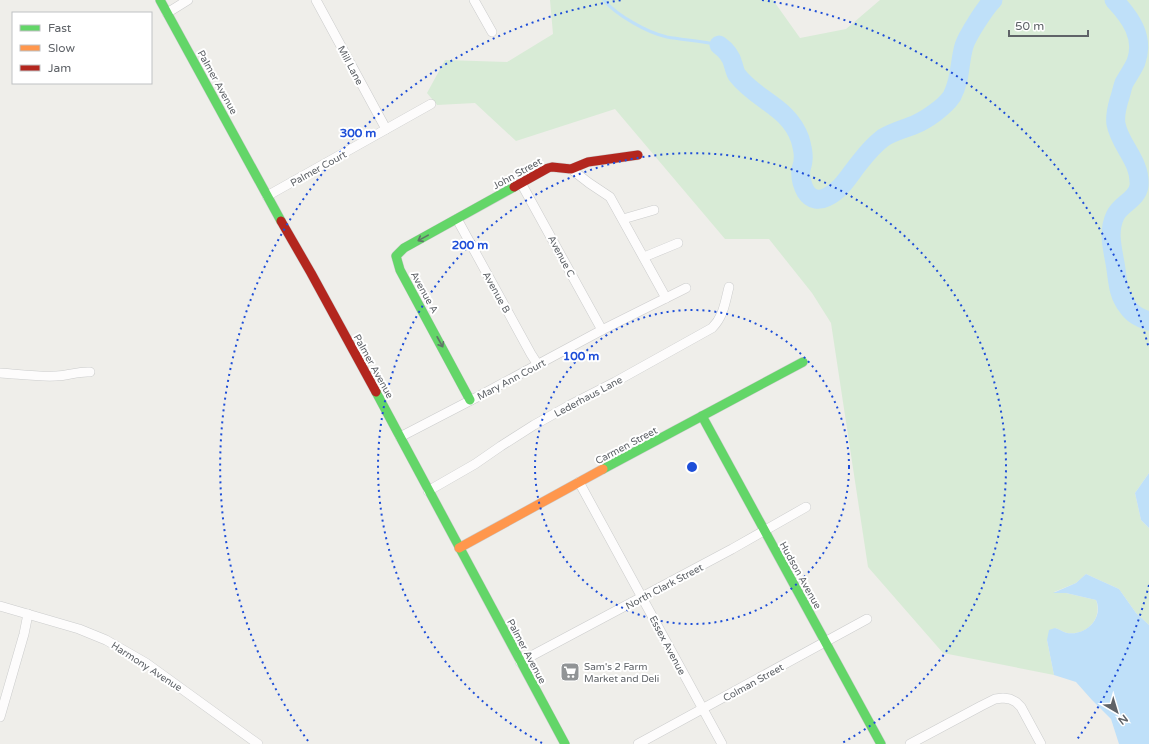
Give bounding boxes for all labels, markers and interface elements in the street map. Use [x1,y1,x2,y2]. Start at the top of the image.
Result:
legend [12,12,152,84]
scale bar [1009,12,1088,38]
text: 50 m [1015,19,1044,33]
text: Fast [48,21,72,35]
text: Slow [48,41,75,55]
street label: Mill Lane [335,44,366,87]
street label: Palmer Avenue [195,48,240,117]
text: Jam [48,61,71,75]
text: 300 m [340,126,376,140]
street label: Palmer Court [288,148,349,189]
street label: John Street [491,155,544,192]
one-way arrow [417,234,429,242]
street label: Avenue C [545,234,577,279]
text: 200 m [452,238,488,252]
street label: Avenue A [408,270,440,315]
street label: Avenue B [480,270,512,315]
street label: Palmer Avenue [351,332,396,401]
one-way arrow [436,336,444,348]
text: 100 m [563,349,599,363]
street label: Mary Ann Court [475,357,548,403]
street label: Lederhaus Lane [552,374,625,420]
street label: Carmen Street [593,424,660,467]
centre of rings [685,460,699,474]
street label: Hudson Avenue [777,540,824,612]
street label: North Clark Street [624,561,705,612]
street label: Essex Avenue [646,614,688,677]
street label: Palmer Avenue [504,617,548,686]
street label: Harmony Avenue [109,639,184,694]
supermarket icon: Sam's 2 Farm Market and Deli [559,661,581,683]
place label: Sam's 2 Farm Market and Deli [584,661,659,685]
street label: Colman Street [721,661,786,704]
north arrow [1097,692,1137,732]
text: N [1115,712,1130,727]

